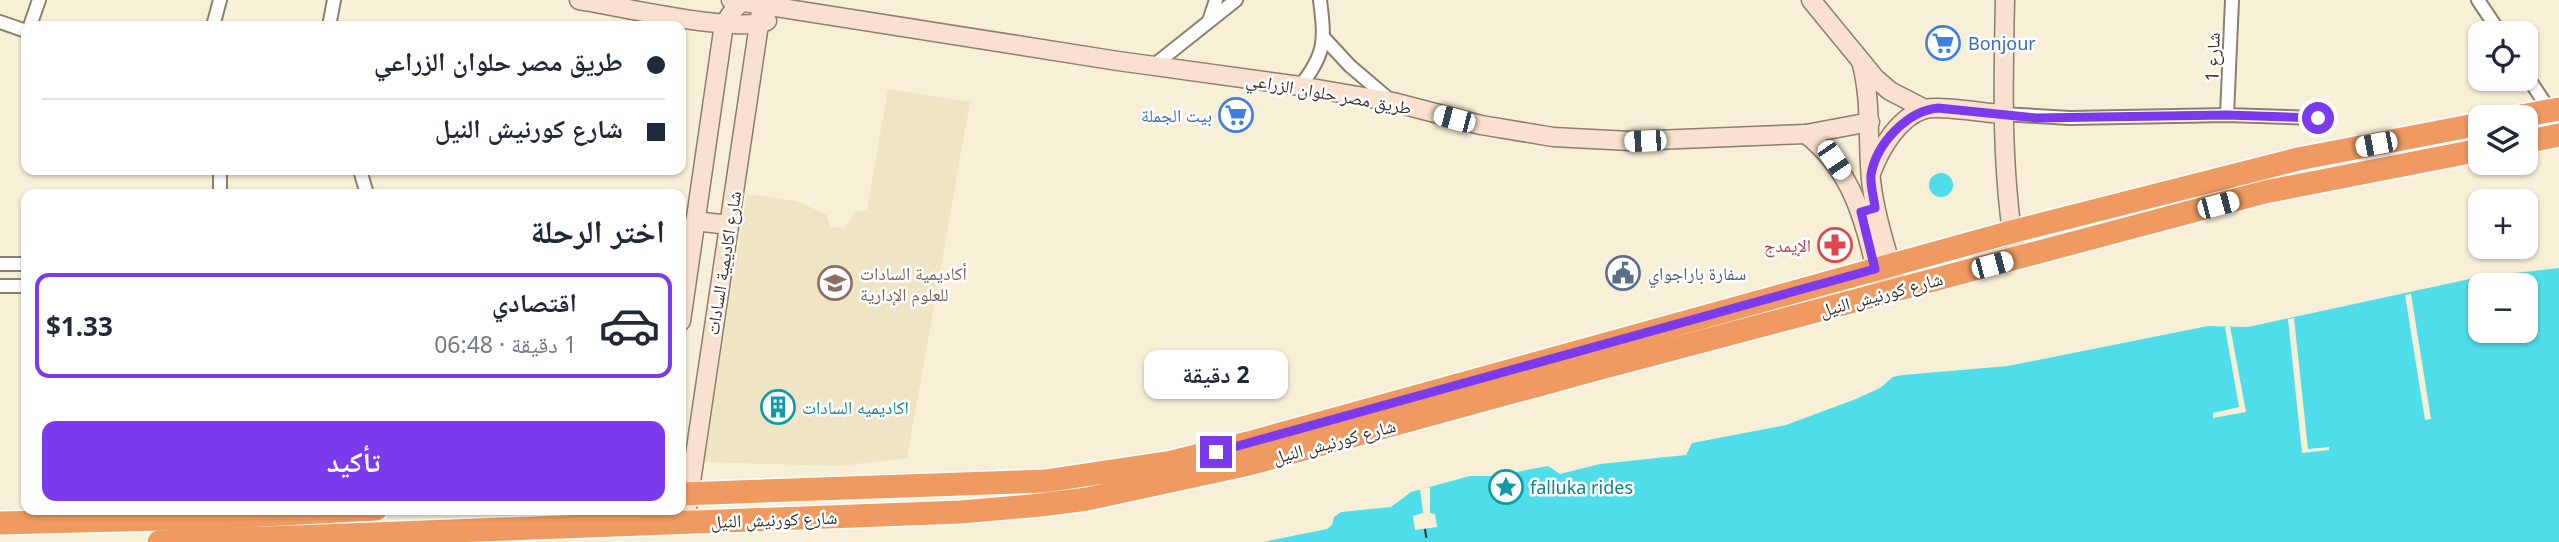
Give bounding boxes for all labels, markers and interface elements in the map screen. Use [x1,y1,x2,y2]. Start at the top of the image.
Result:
map controls [2468,21,2538,343]
button: locate [2468,21,2538,91]
supermarket icon: Bonjour [1924,24,1962,62]
place label: Bonjour [1968,31,2036,55]
street label: شارع 1 [2199,32,2225,82]
text: طريق مصر حلوان الزراعي [374,43,623,79]
street label: طريق مصر حلوان الزراعي [1244,67,1414,123]
supermarket icon: بيت الجملة [1217,96,1255,134]
route start [2302,102,2334,134]
place label: بيت الجملة [1141,103,1212,127]
car [1431,103,1478,135]
button: layers [2468,105,2538,175]
text: شارع كورنيش النيل [435,110,623,146]
car [1624,130,1667,152]
car [2354,130,2399,158]
car [1814,137,1855,183]
street label: شارع اكاديمية السادات [700,189,746,337]
car [2195,189,2242,221]
button: + [2468,189,2538,259]
text: اختر الرحلة [530,209,665,252]
pharmacy icon: الإيمدج [1816,226,1854,264]
place label: الإيمدج [1764,233,1811,258]
car [1969,249,2016,281]
public building icon: سفارة باراجواي [1604,254,1642,292]
place label: أكاديمية السادات للعلوم الإدارية [860,261,967,307]
place label: سفارة باراجواي [1648,261,1746,289]
school or university icon: أكاديمية السادات للعلوم الإدارية [816,264,854,302]
street label: شارع كورنيش النيل [1817,266,1945,322]
button: − [2468,273,2538,343]
text: اقتصادي [492,284,577,320]
icon: car [598,294,661,357]
text: $1.33 [46,308,113,344]
text: 1 دقيقة · 06:48 [434,328,577,360]
callout: 2 دقيقة [1144,350,1288,400]
text: 2 دقيقة [1182,358,1250,390]
building icon: اكاديميه السادات [759,388,797,426]
place label: اكاديميه السادات [802,395,909,419]
street label: شارع كورنيش النيل [1270,413,1398,469]
button: تأكيد [42,421,665,501]
route end [1200,436,1232,468]
place icon: falluka rides [1487,468,1525,506]
place label: falluka rides [1530,475,1633,499]
street label: شارع كورنيش النيل [710,505,838,533]

